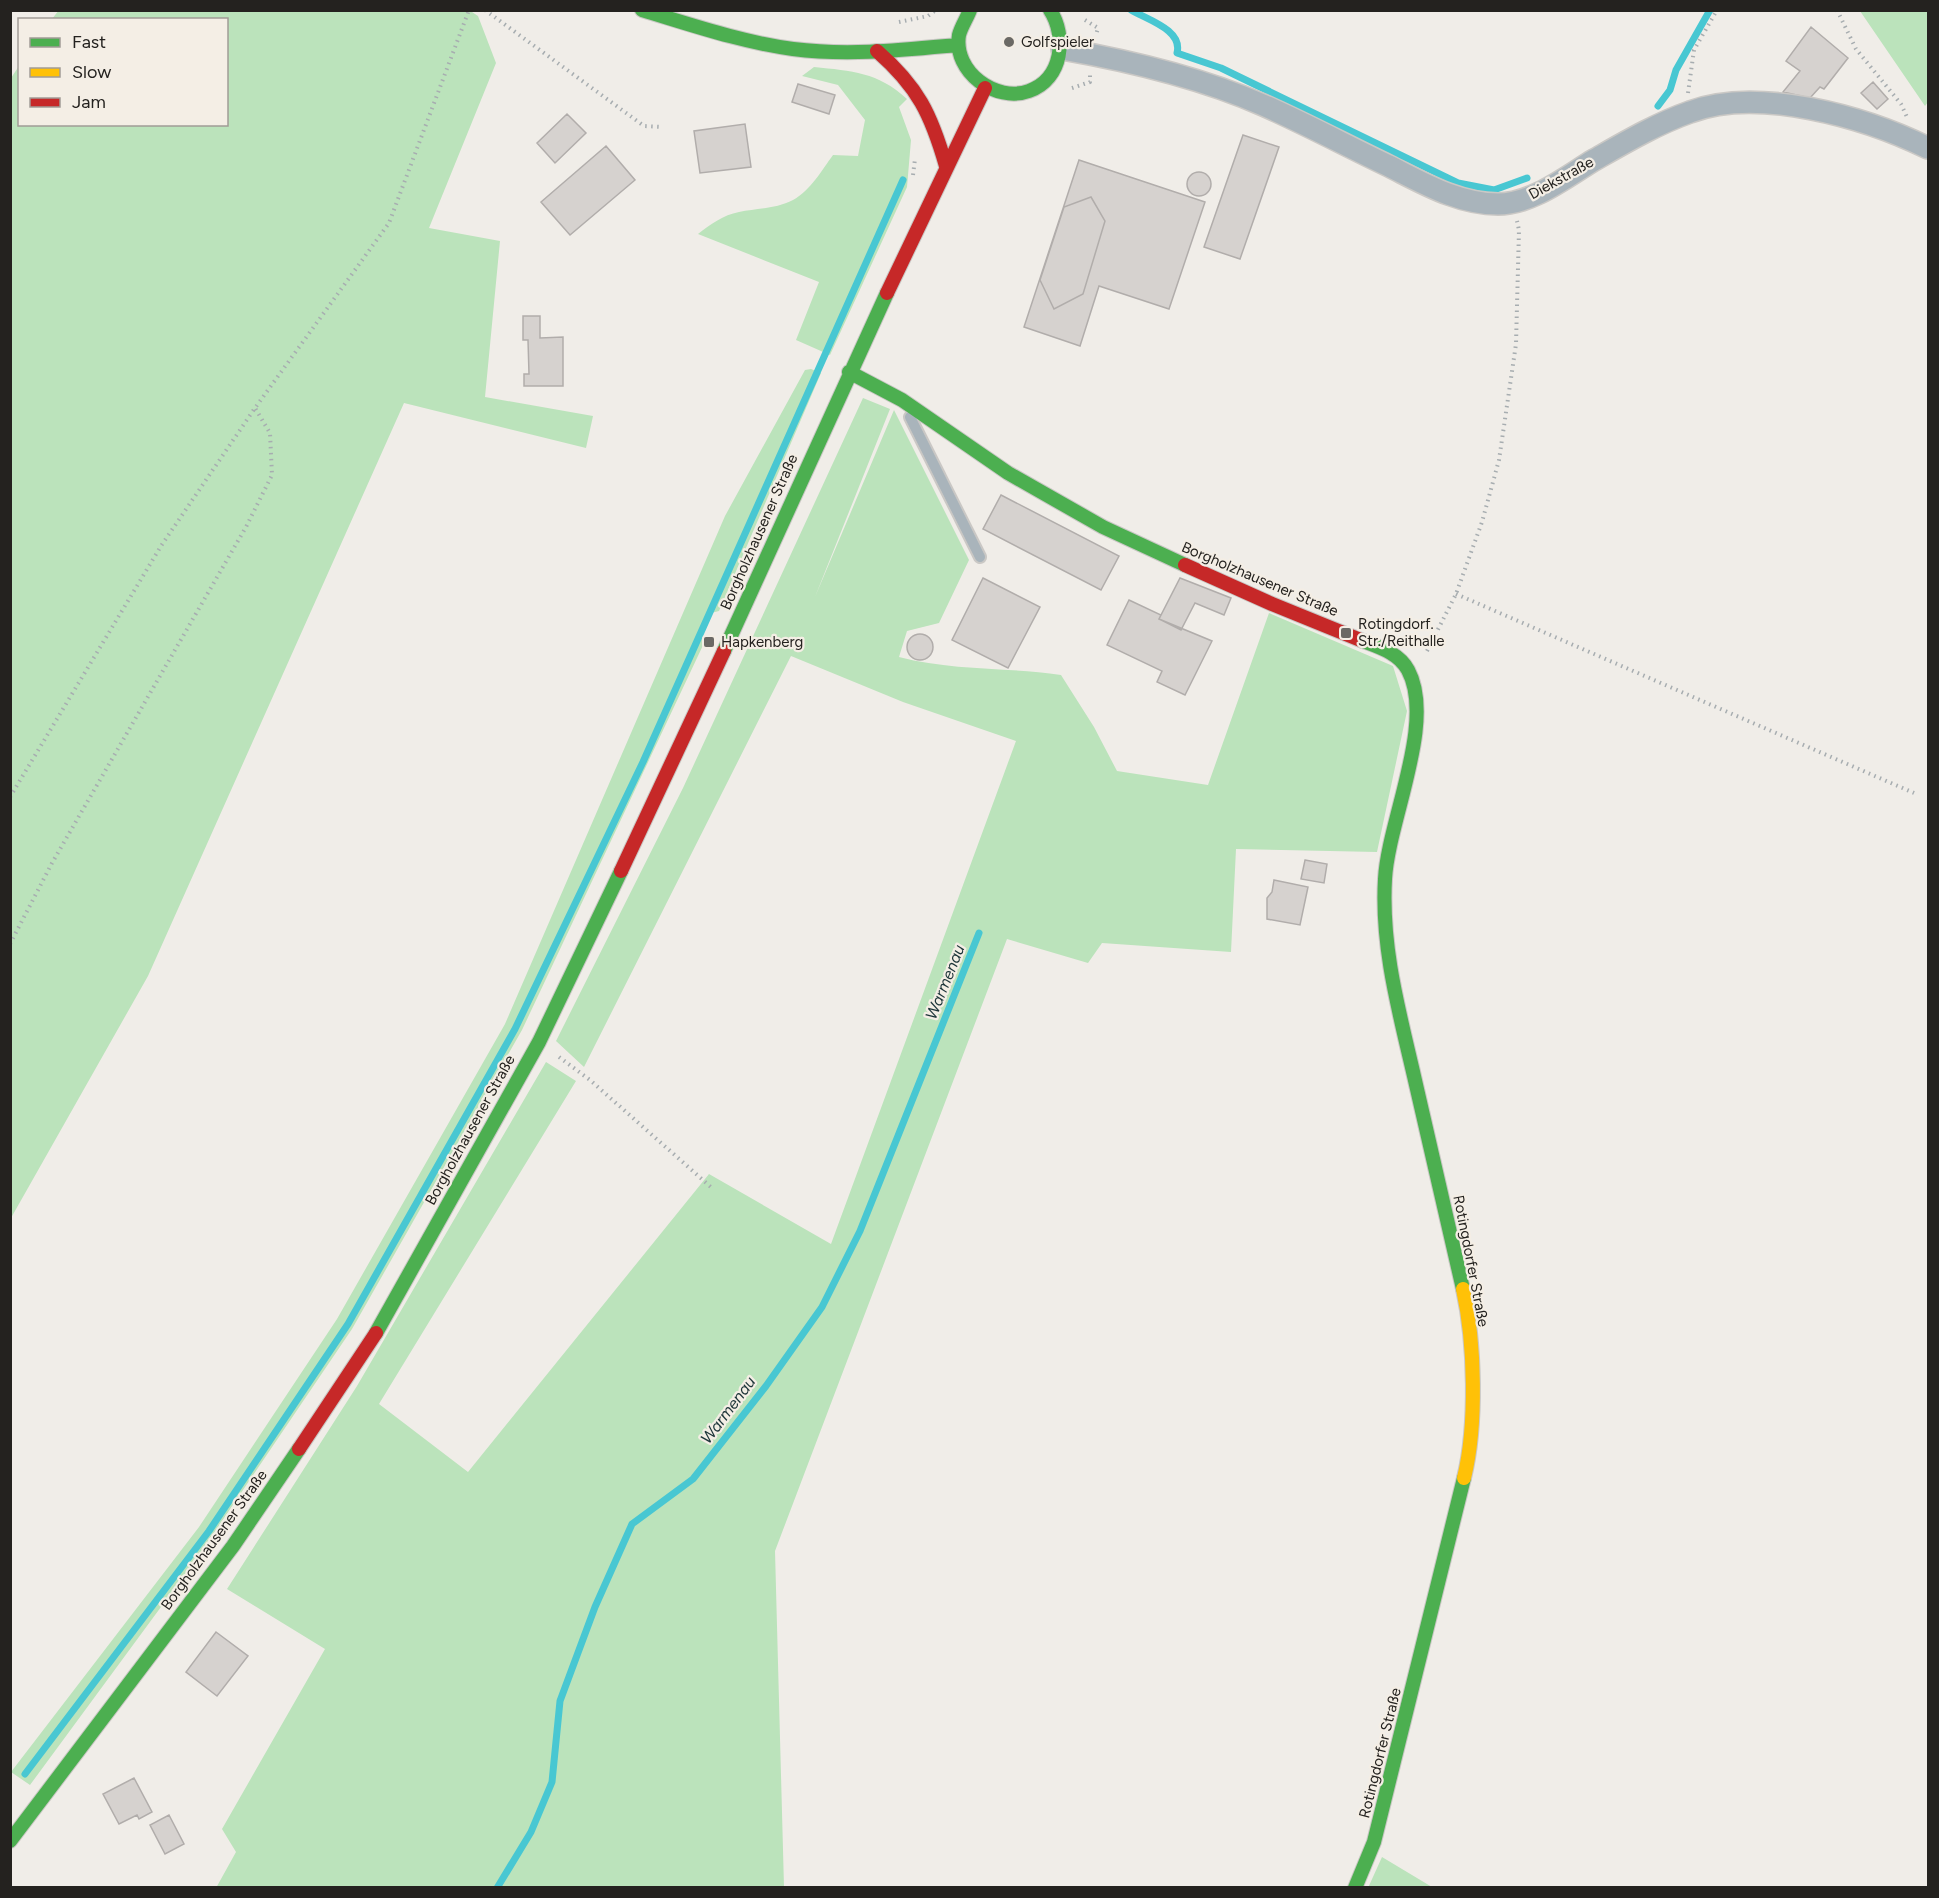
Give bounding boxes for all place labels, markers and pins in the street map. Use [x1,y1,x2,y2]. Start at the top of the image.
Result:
place label: Golfspieler [1021,33,1094,51]
marker: Golfspieler [1002,35,1016,49]
place label: Rotingdorf. Str./Reithalle [1358,615,1444,650]
marker: Rotingdorf. Str./Reithalle [1339,626,1353,640]
place label: Hapkenberg [721,633,803,651]
marker: Hapkenberg [702,635,716,649]

